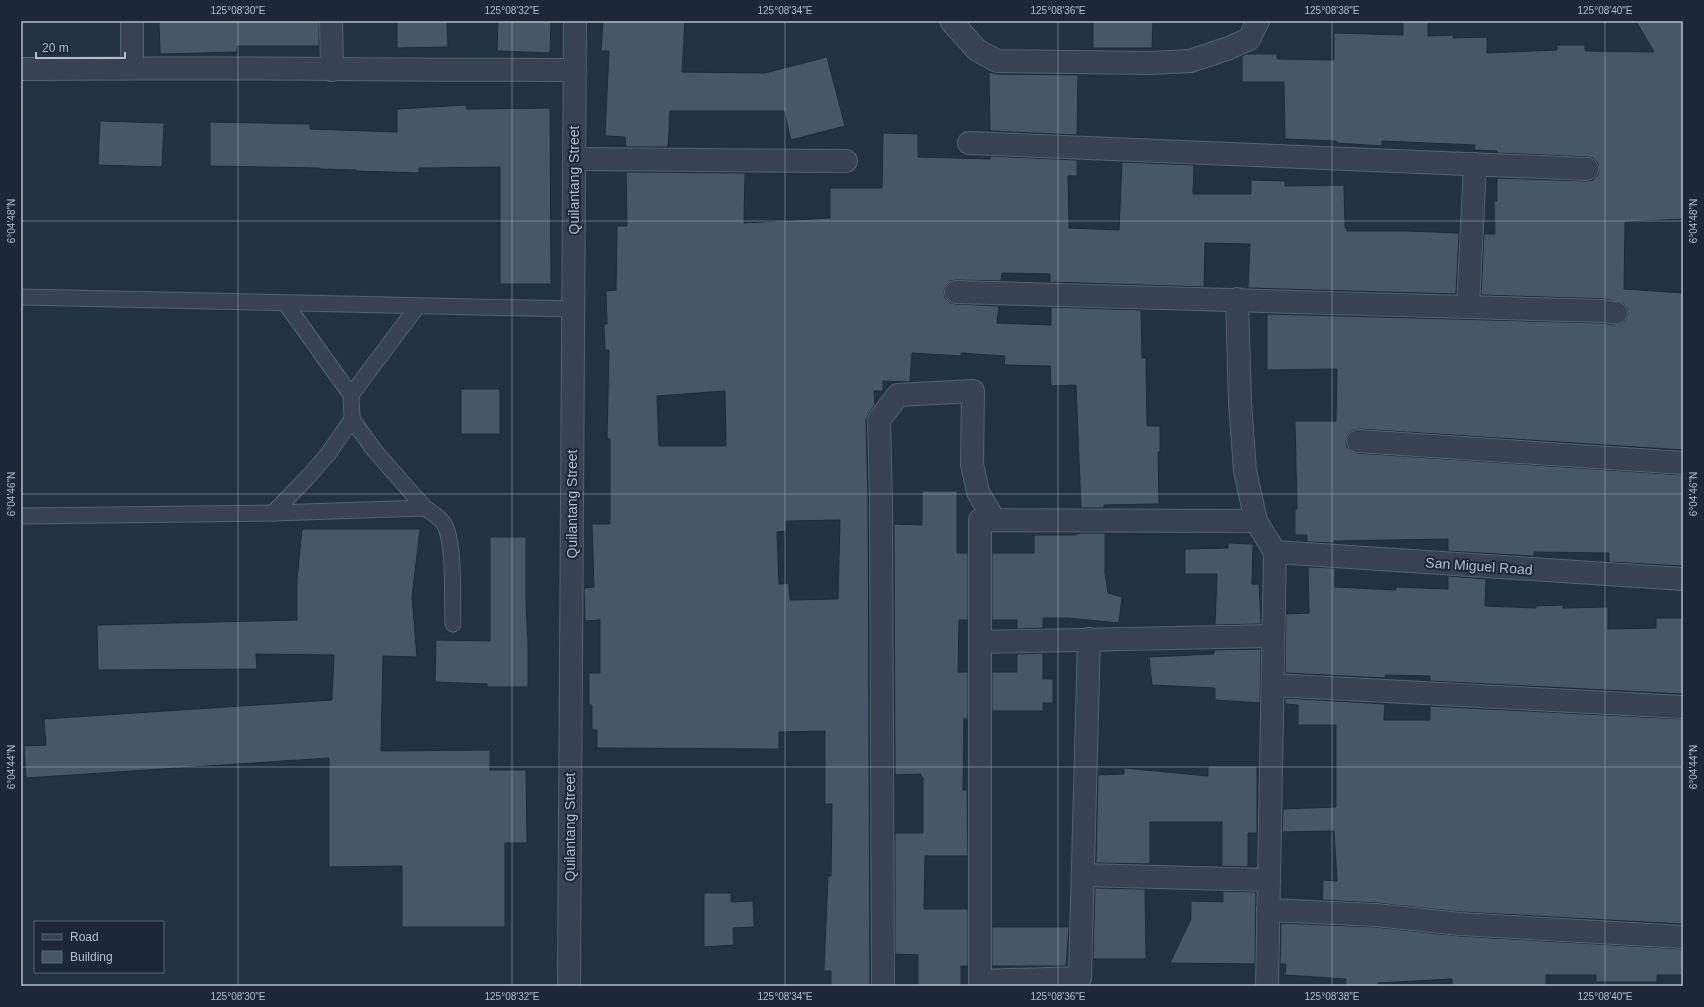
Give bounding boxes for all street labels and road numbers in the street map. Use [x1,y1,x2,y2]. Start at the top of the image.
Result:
street label: Quilantang Street [566,125,582,234]
street label: Quilantang Street [564,449,580,558]
street label: San Miguel Road [1425,554,1533,578]
street label: Quilantang Street [562,772,578,881]

